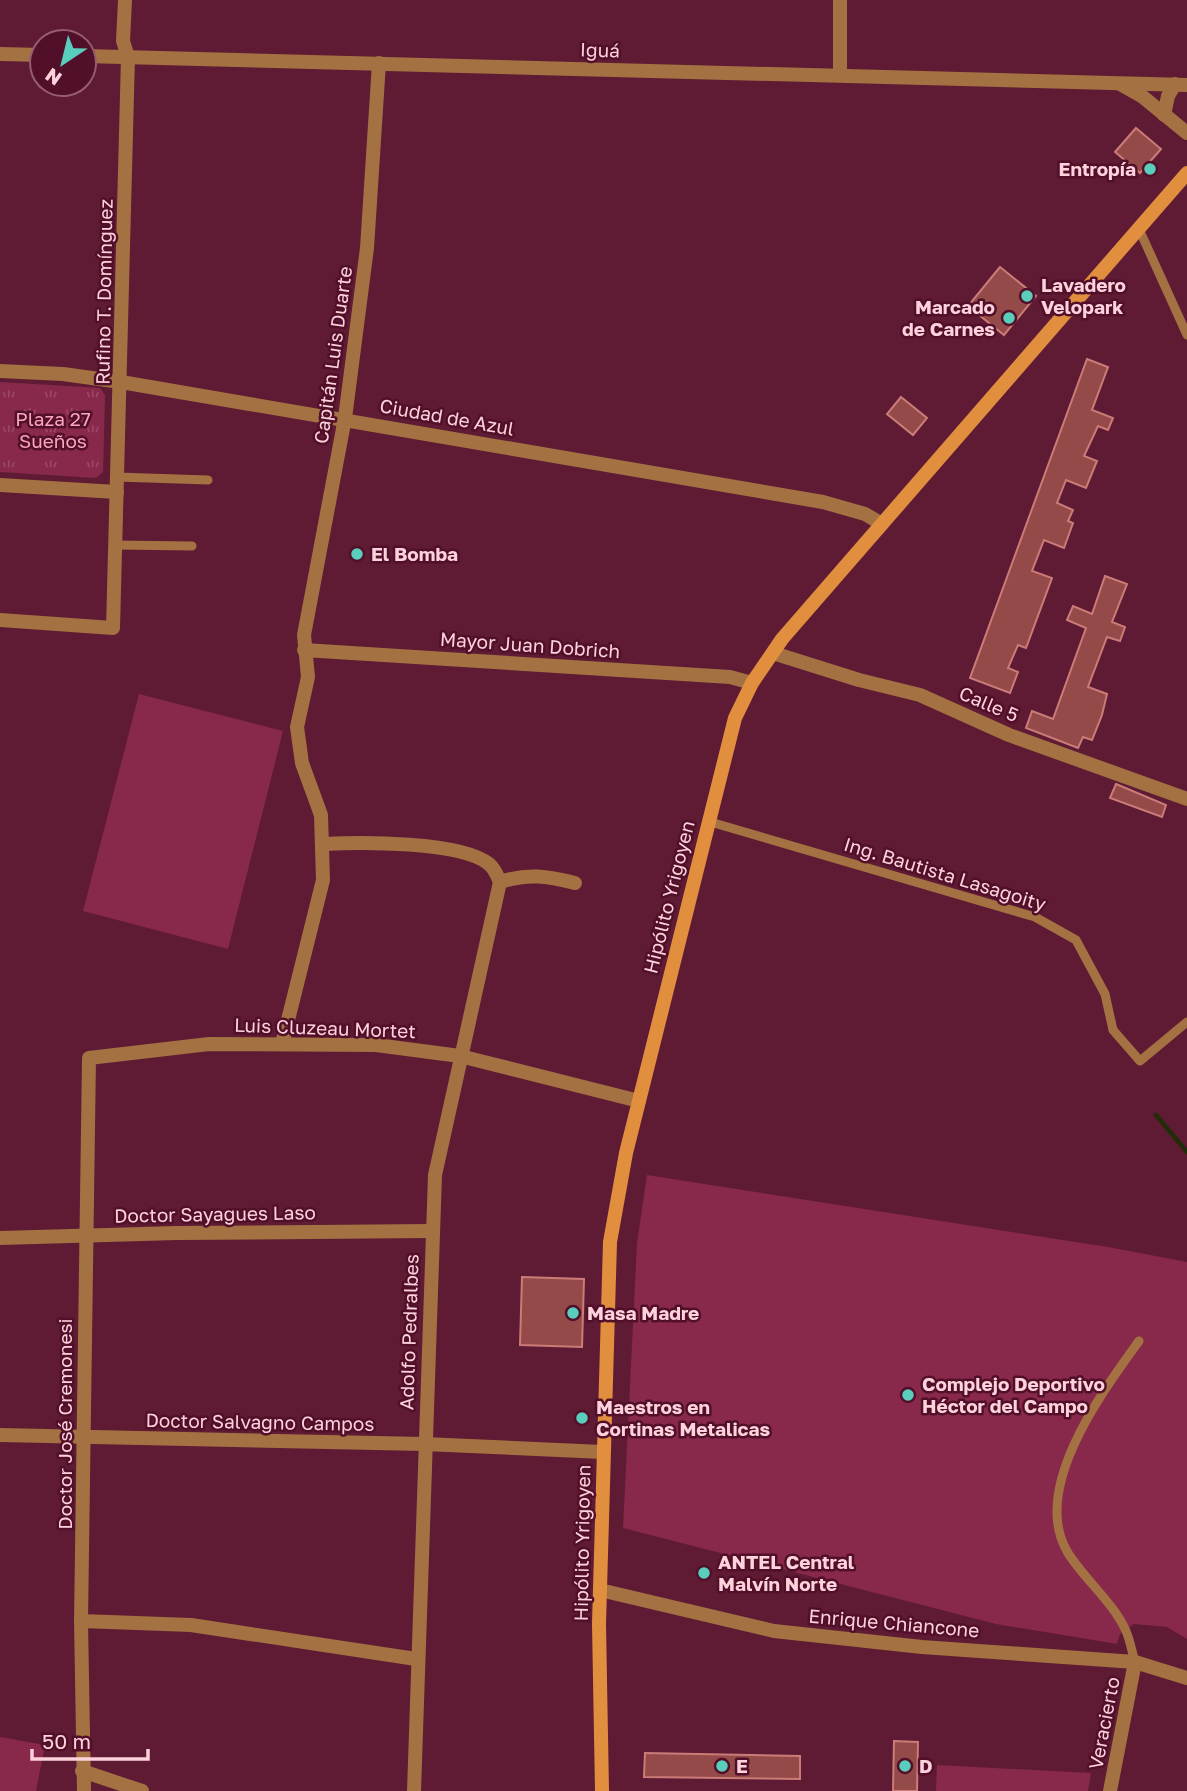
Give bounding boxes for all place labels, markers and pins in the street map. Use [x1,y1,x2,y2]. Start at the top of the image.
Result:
place label: Entropía [1059,157,1136,180]
marker: Entropía [1142,161,1158,177]
place label: Lavadero Velopark [1041,273,1126,318]
marker: Lavadero Velopark [1019,288,1035,304]
place label: Marcado de Carnes [902,295,995,340]
marker: Marcado de Carnes [1001,310,1017,326]
place label: El Bomba [371,542,458,565]
marker: El Bomba [349,546,365,562]
place label: Masa Madre [587,1301,699,1324]
marker: Masa Madre [565,1305,581,1321]
place label: Complejo Deportivo Héctor del Campo [922,1372,1105,1417]
marker: Complejo Deportivo Héctor del Campo [900,1387,916,1403]
place label: Maestros en Cortinas Metalicas [596,1395,771,1440]
marker: Maestros en Cortinas Metalicas [574,1410,590,1426]
place label: ANTEL Central Malvín Norte [718,1550,854,1595]
marker: ANTEL Central Malvín Norte [696,1565,712,1581]
place label: E [736,1754,748,1777]
place label: D [919,1754,933,1777]
marker: E [714,1758,730,1774]
marker: D [897,1758,913,1774]

